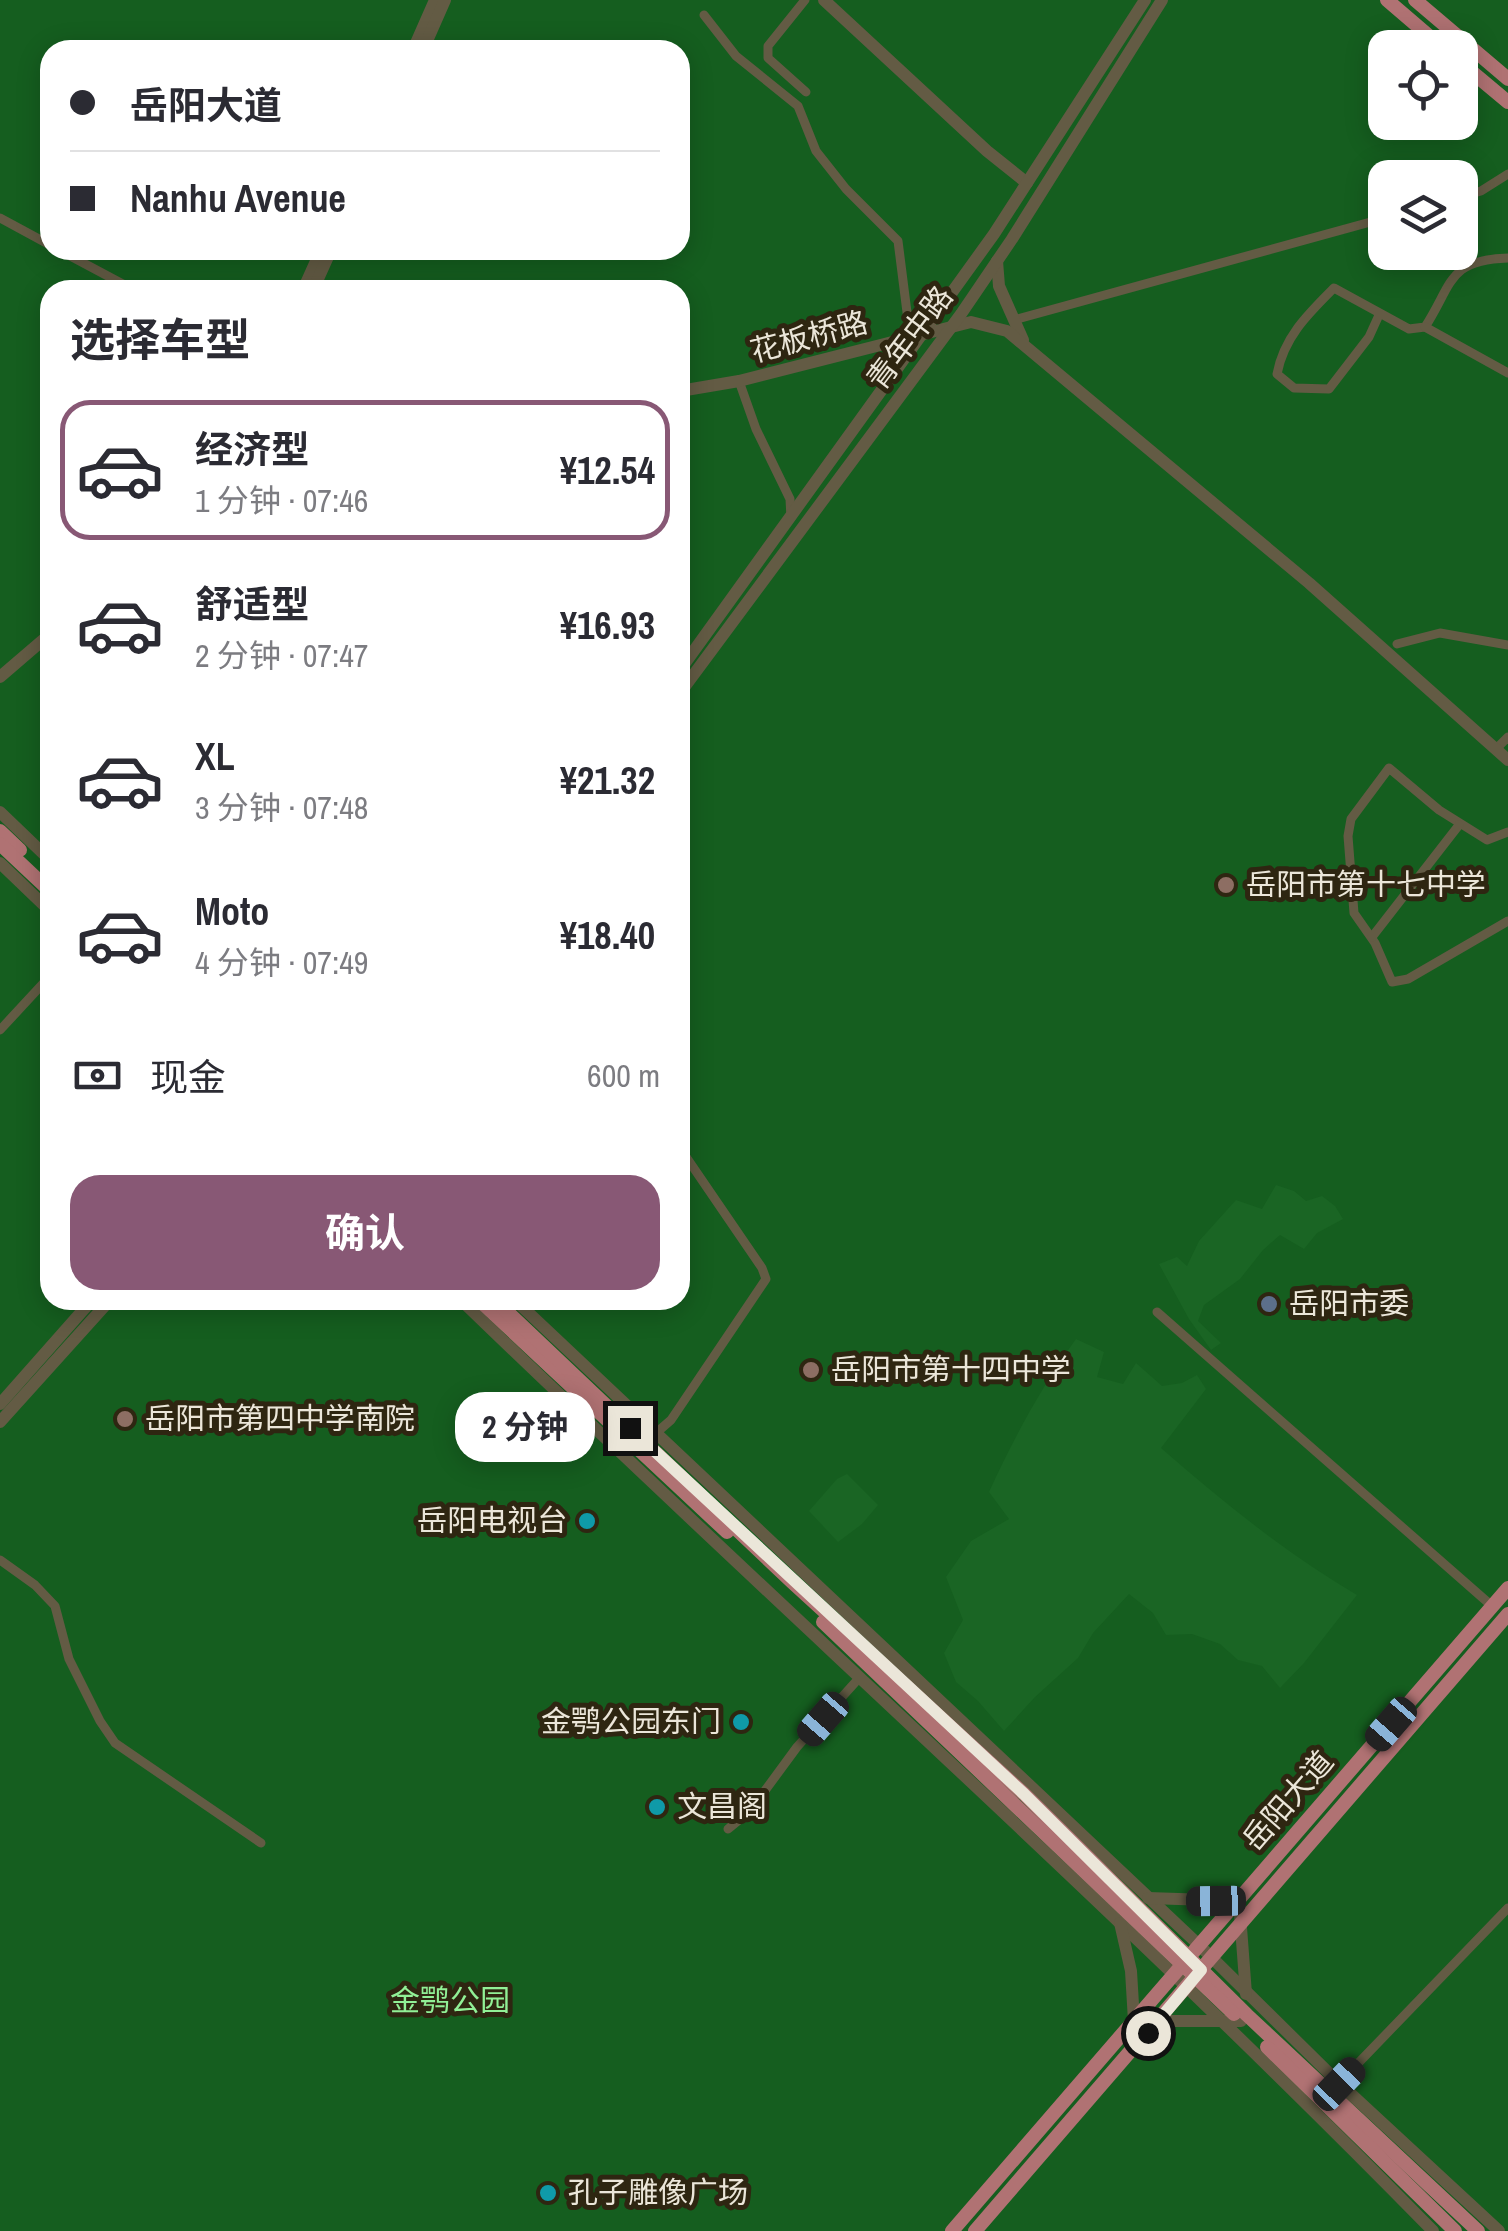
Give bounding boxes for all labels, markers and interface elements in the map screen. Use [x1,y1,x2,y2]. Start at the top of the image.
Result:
map controls [1368,30,1478,270]
button: locate [1368,30,1478,140]
text: 岳阳大道 [130,80,282,131]
button: layers [1368,160,1478,270]
text: Nanhu Avenue [130,173,346,224]
street label: 青年中路 [857,277,961,397]
street label: 花板桥路 [746,301,872,371]
text: 选择车型 [70,309,250,370]
text: 经济型 [195,424,309,475]
icon: car [75,425,165,515]
text: ¥12.54 [560,445,655,496]
text: 1 分钟 · 07:46 [195,479,368,522]
text: 舒适型 [195,579,309,630]
icon: car [75,580,165,670]
text: ¥16.93 [560,600,655,651]
text: 2 分钟 · 07:47 [195,634,368,677]
text: XL [195,731,235,782]
icon: car [75,735,165,825]
text: ¥21.32 [560,755,655,806]
text: 3 分钟 · 07:48 [195,786,368,829]
place label: 岳阳市第十七中学 [1246,864,1486,904]
marker: 岳阳市第十七中学 [1215,874,1237,896]
text: Moto [195,886,269,937]
icon: car [75,890,165,980]
text: ¥18.40 [560,910,655,961]
text: 4 分钟 · 07:49 [195,941,368,984]
icon: cash [70,1048,125,1103]
text: 现金 [150,1052,226,1103]
text: 600 m [587,1054,660,1097]
button: 确认 [70,1175,660,1290]
place label: 岳阳市委 [1289,1283,1409,1323]
marker: 岳阳市委 [1258,1293,1280,1315]
place label: 岳阳市第十四中学 [831,1349,1071,1389]
marker: 岳阳市第十四中学 [800,1359,822,1381]
callout: 2 分钟 [455,1393,595,1463]
place label: 岳阳市第四中学南院 [145,1398,415,1438]
text: 2 分钟 [482,1405,568,1448]
route end [608,1406,653,1451]
marker: 岳阳市第四中学南院 [114,1408,136,1430]
place label: 岳阳电视台 [417,1500,567,1540]
marker: 岳阳电视台 [576,1510,598,1532]
car [792,1687,854,1751]
car [1360,1692,1422,1756]
place label: 金鹗公园东门 [541,1701,721,1741]
marker: 金鹗公园东门 [730,1711,752,1733]
street label: 岳阳大道 [1233,1742,1342,1859]
place label: 文昌阁 [677,1786,767,1826]
marker: 文昌阁 [646,1796,668,1818]
car [1186,1885,1246,1917]
park label: 金鹗公园 [390,1980,510,2020]
route start [1126,2011,1171,2056]
car [1307,2052,1371,2116]
place label: 孔子雕像广场 [568,2172,748,2212]
marker: 孔子雕像广场 [537,2182,559,2204]

